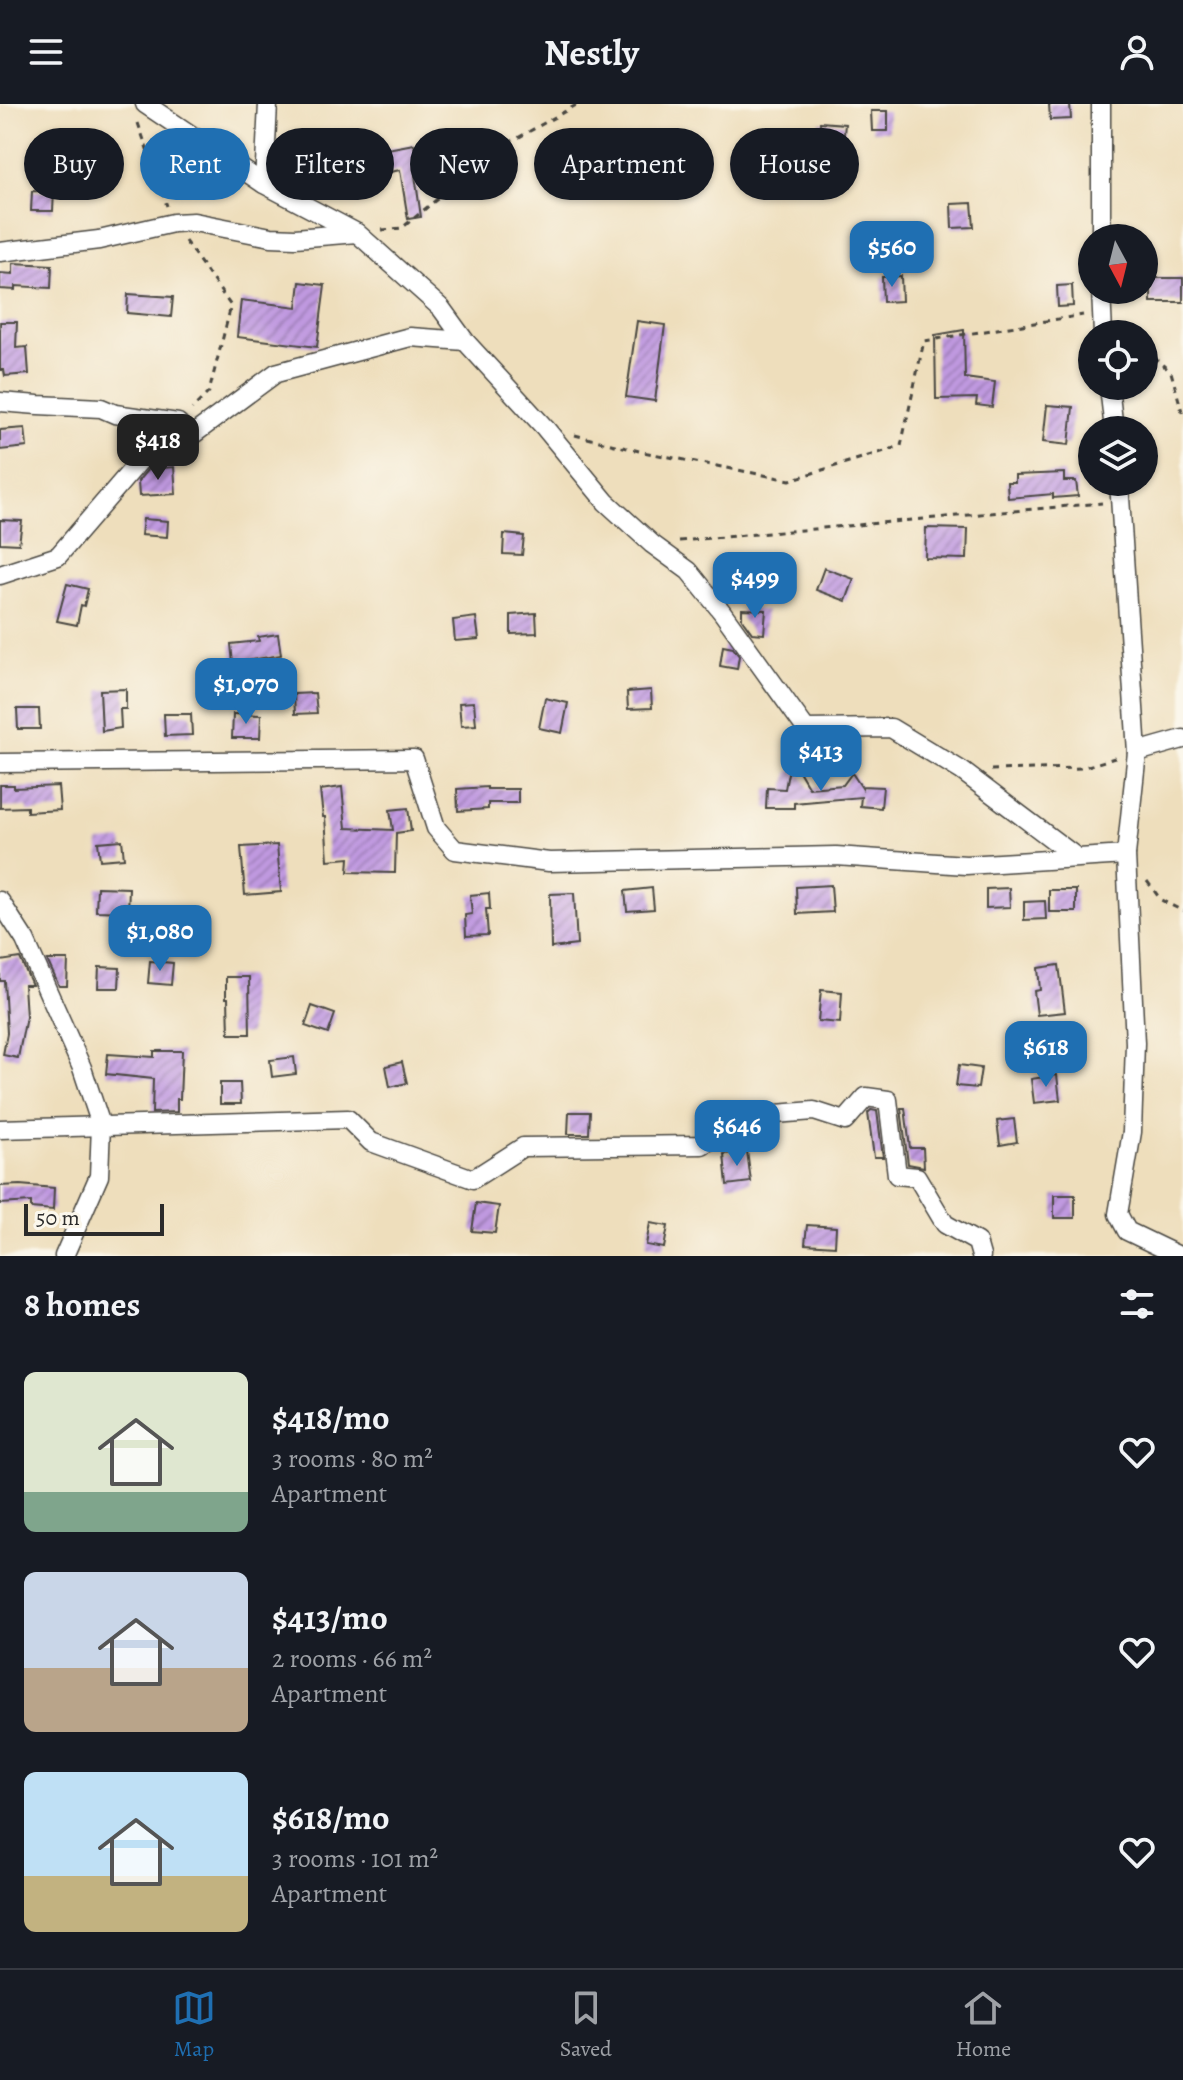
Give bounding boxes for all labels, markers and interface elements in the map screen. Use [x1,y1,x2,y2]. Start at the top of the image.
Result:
text: Nestly [544,28,639,77]
icon: menu [24,30,68,74]
icon: person [1115,30,1159,74]
chip: Buy [24,128,124,200]
chip: Rent [140,128,250,200]
chip: Filters [266,128,394,200]
chip: New [410,128,518,200]
chip: Apartment [534,128,714,200]
chip: House [730,128,859,200]
pin: $560 [845,221,939,289]
north arrow [1078,224,1158,304]
map controls [1078,224,1158,496]
text: $560 [868,229,916,264]
button: locate [1078,320,1158,400]
pin: $418 [111,414,205,482]
button: layers [1078,416,1158,496]
text: $418 [135,422,181,457]
pin: $499 [708,552,802,620]
text: $499 [731,560,779,595]
pin: $1,070 [181,658,311,726]
text: $1,070 [213,666,279,701]
pin: $413 [774,725,868,793]
text: $413 [799,733,843,768]
pin: $1,080 [95,905,225,973]
text: $1,080 [126,913,194,948]
pin: $618 [999,1021,1093,1089]
text: $618 [1023,1029,1069,1064]
pin: $646 [690,1100,784,1168]
text: $646 [713,1108,761,1143]
scale bar [24,1200,164,1236]
text: 50 m [36,1203,80,1233]
text: 8 homes [24,1281,140,1328]
icon: filters [1115,1282,1159,1326]
text: $418/mo [272,1394,390,1441]
icon: home [88,1404,184,1500]
icon: heart [1115,1430,1159,1474]
text: 3 rooms · 80 m² [272,1441,433,1476]
text: Apartment [272,1476,387,1511]
text: $413/mo [272,1594,388,1641]
icon: home [88,1604,184,1700]
icon: heart [1115,1630,1159,1674]
text: 2 rooms · 66 m² [272,1641,432,1676]
text: Apartment [272,1676,387,1711]
text: $618/mo [272,1794,389,1841]
icon: home [88,1804,184,1900]
icon: heart [1115,1830,1159,1874]
text: 3 rooms · 101 m² [272,1841,438,1876]
text: Apartment [272,1876,387,1911]
tab: Map [172,1986,216,2064]
tab: Saved [560,1986,612,2064]
tab: Home [956,1986,1011,2064]

